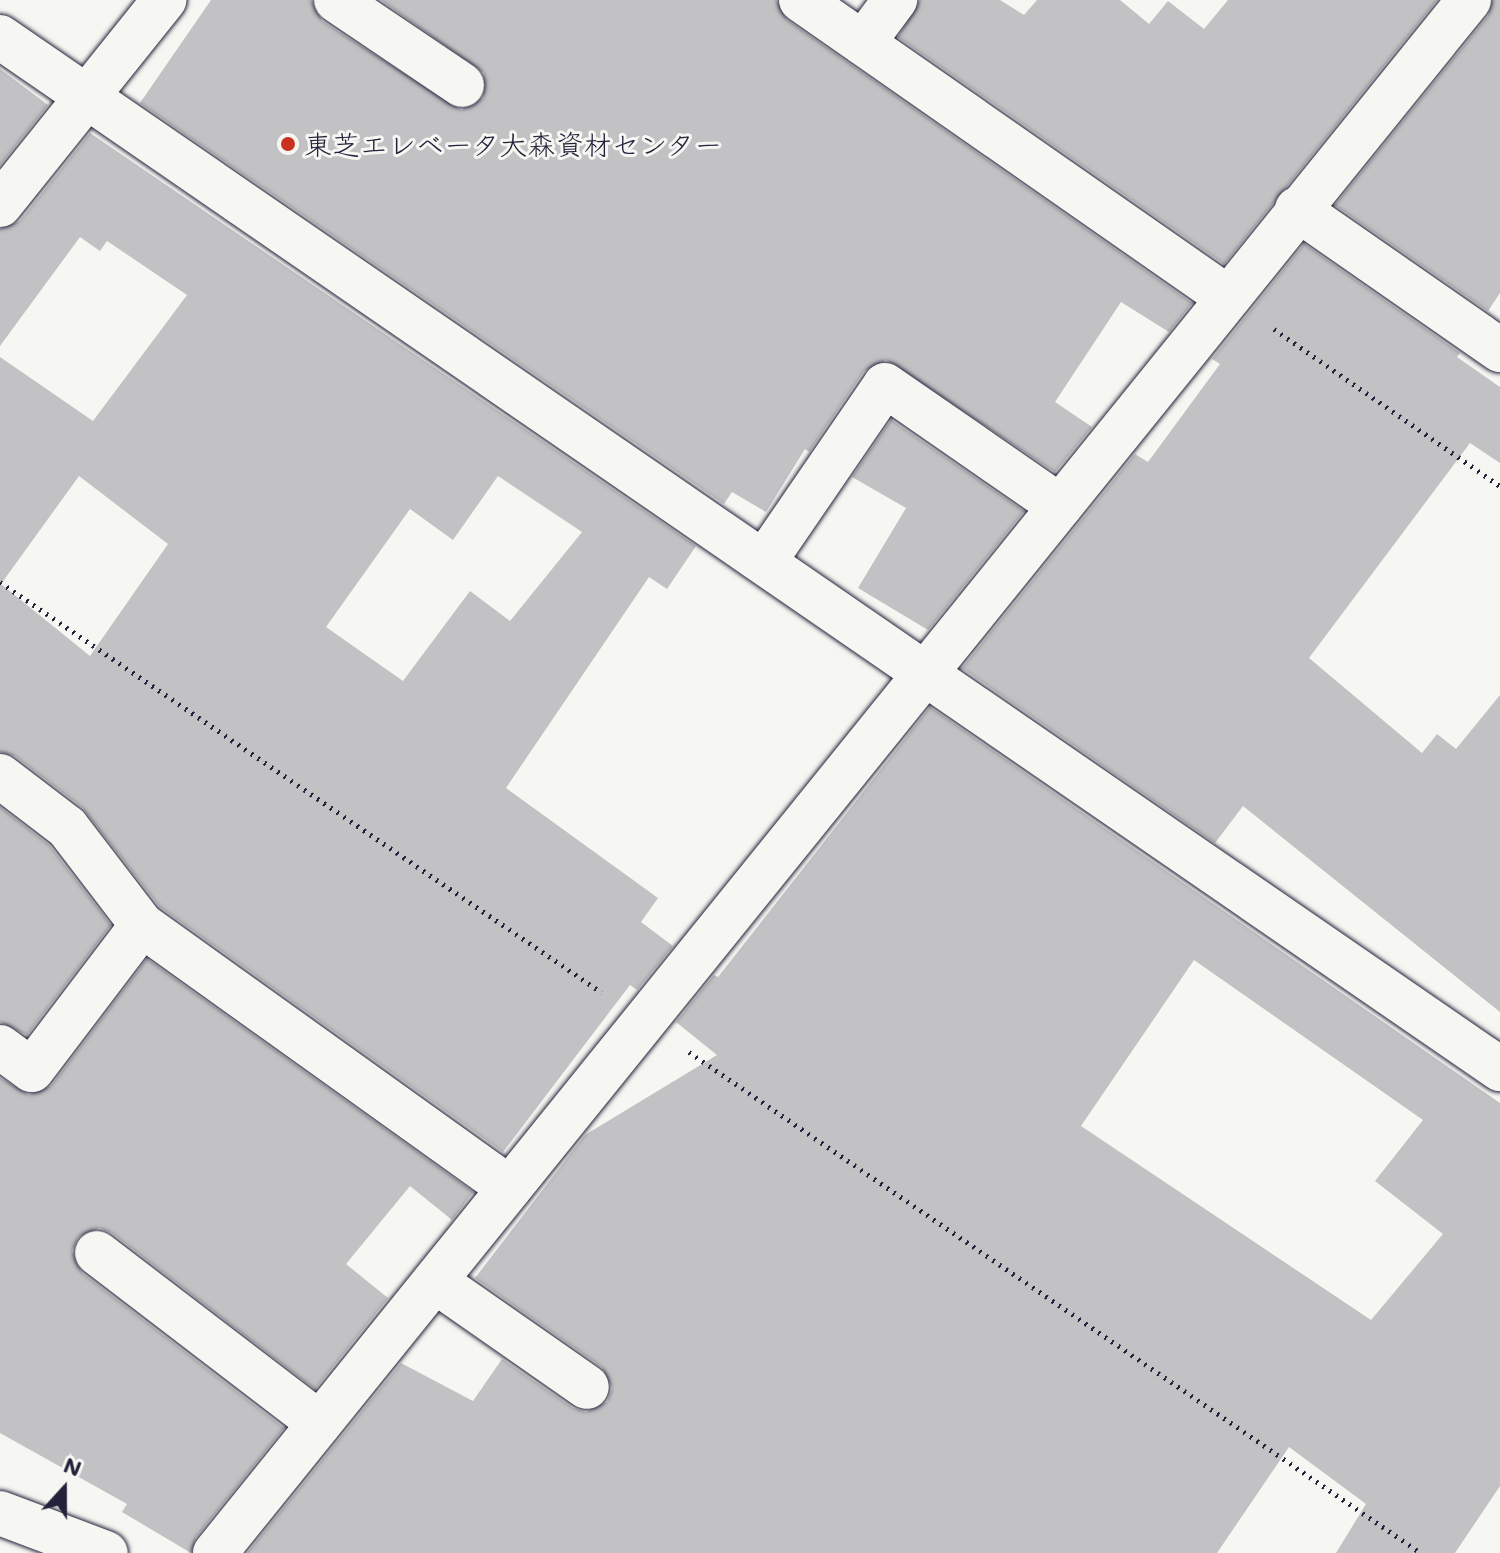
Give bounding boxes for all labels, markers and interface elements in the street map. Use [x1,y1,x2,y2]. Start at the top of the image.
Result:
place label: 東芝エレベータ大森資材センター [304,127,724,161]
marker: 東芝エレベータ大森資材センター [279,135,297,153]
north arrow [24,1449,104,1529]
text: N [60,1450,86,1483]

